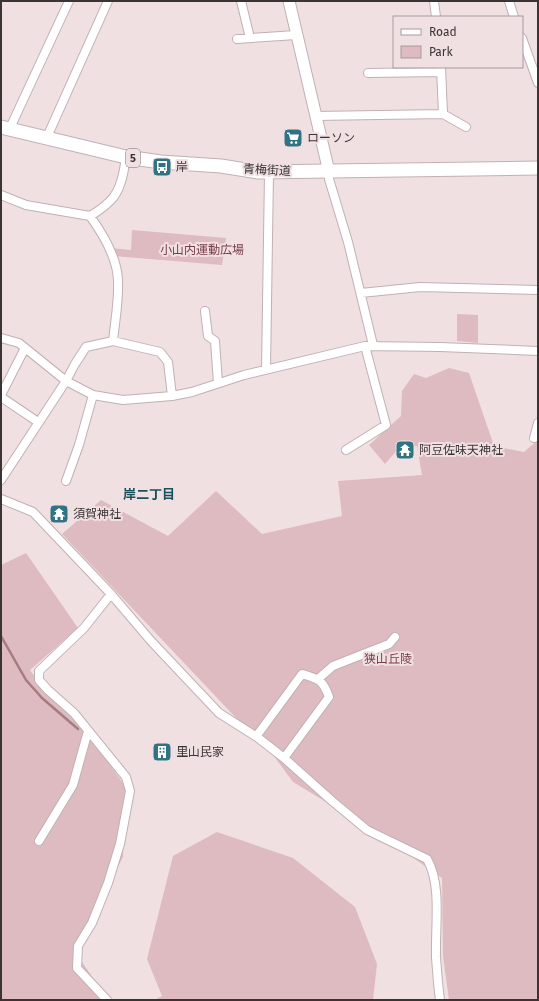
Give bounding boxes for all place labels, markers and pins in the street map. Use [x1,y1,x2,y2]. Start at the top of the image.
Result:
supermarket icon: ローソン [282,127,304,149]
place label: ローソン [307,131,355,145]
bus stop icon: 岸 [151,156,173,178]
place label: 岸 [176,160,188,174]
temple icon: 阿豆佐味天神社 [394,439,416,461]
place label: 阿豆佐味天神社 [419,443,503,457]
temple icon: 須賀神社 [48,503,70,525]
place label: 須賀神社 [73,507,121,521]
building icon: 里山民家 [151,741,173,763]
place label: 里山民家 [176,745,224,759]

